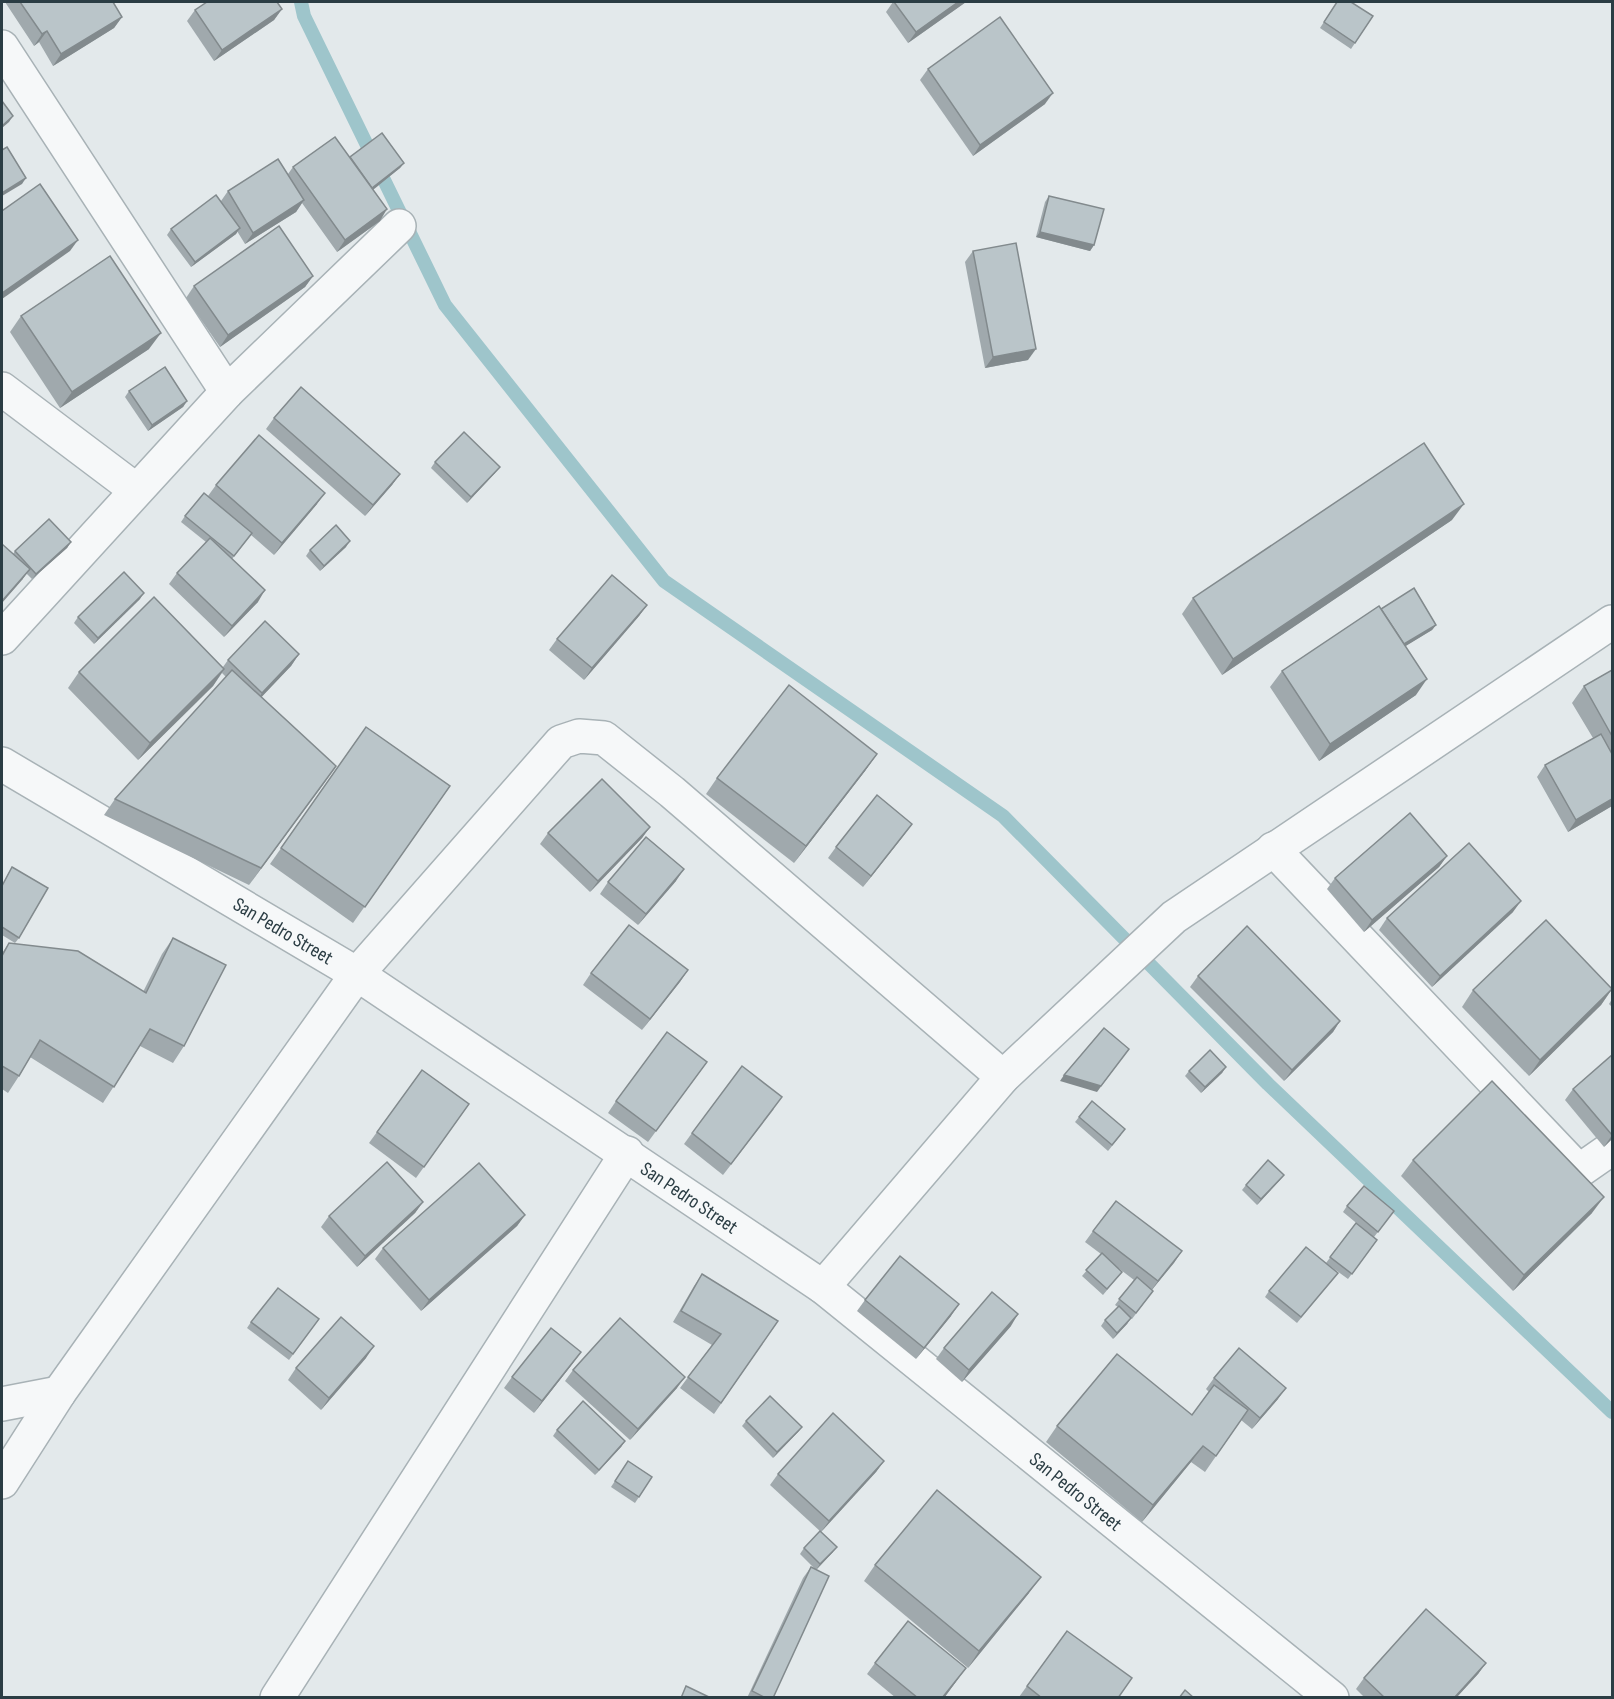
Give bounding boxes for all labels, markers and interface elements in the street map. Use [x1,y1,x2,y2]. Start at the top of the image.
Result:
street label: San Pedro Street [229,893,337,970]
street label: San Pedro Street [636,1157,742,1239]
street label: San Pedro Street [1024,1448,1126,1537]

